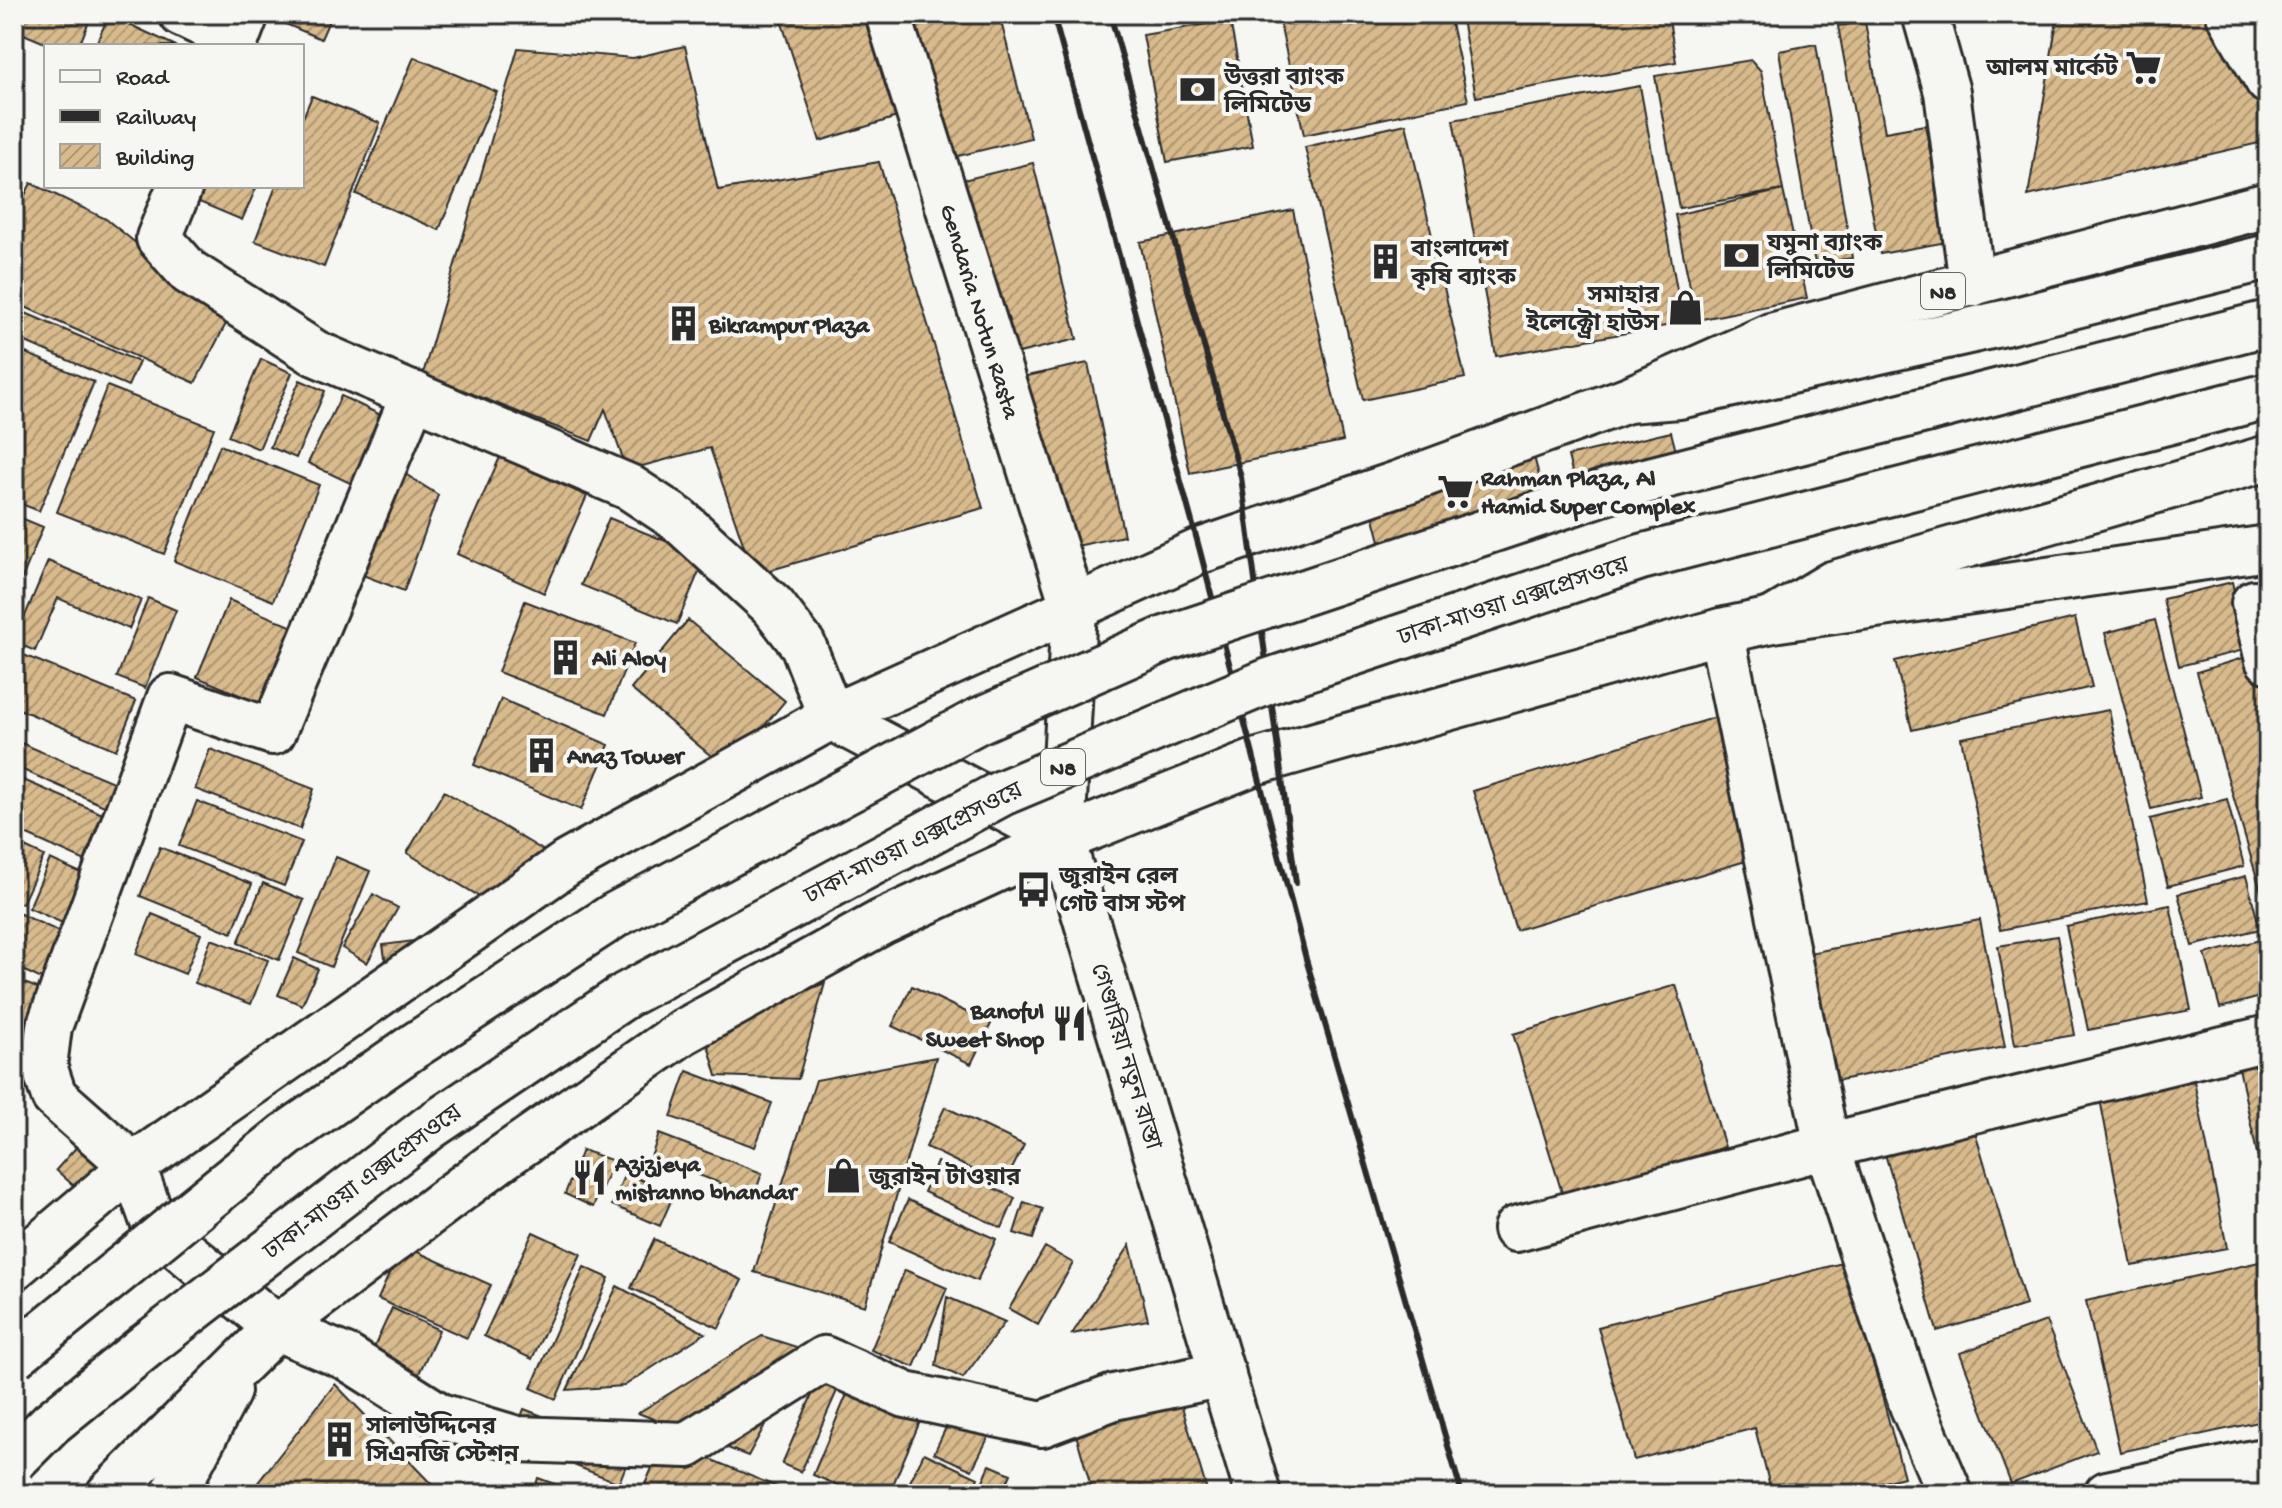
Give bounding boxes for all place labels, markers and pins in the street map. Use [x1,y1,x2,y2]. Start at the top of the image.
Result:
supermarket icon: আলম মার্কেট [2125,48,2163,86]
place label: আলম মার্কেট [1985,53,2119,85]
place label: উত্তরা ব্যাংক লিমিটেড [1223,62,1345,122]
bank icon: উত্তরা ব্যাংক লিমিটেড [1179,71,1217,109]
place label: যমুনা ব্যাংক লিমিটেড [1766,231,1883,288]
place label: বাংলাদেশ কৃষি ব্যাংক [1410,237,1517,294]
bank icon: যমুনা ব্যাংক লিমিটেড [1722,237,1760,275]
building icon: বাংলাদেশ কৃষি ব্যাংক [1366,243,1404,281]
place label: সমাহার ইলেক্ট্রো হাউস [1525,283,1660,340]
shop icon: সমাহার ইলেক্ট্রো হাউস [1666,289,1704,327]
building icon: Bikrampur Plaza [664,305,702,343]
place label: Bikrampur Plaza [708,313,871,342]
place label: Rahman Plaza, Al Hamid Super Complex [1480,466,1696,523]
supermarket icon: Rahman Plaza, Al Hamid Super Complex [1436,472,1474,510]
building icon: Ali Aloy [547,638,585,676]
place label: Ali Aloy [591,646,666,675]
building icon: Anaz Tower [522,736,560,774]
place label: Anaz Tower [566,744,686,773]
place label: জুরাইন রেল গেট বাস স্টপ [1058,861,1186,921]
bus stop icon: জুরাইন রেল গেট বাস স্টপ [1014,870,1052,908]
place label: Banoful Sweet Shop [926,999,1044,1056]
restaurant icon: Banoful Sweet Shop [1051,1005,1089,1043]
place label: Azizjeya mistanno bhandar [614,1152,799,1209]
shop icon: জুরাইন টাওয়ার [824,1157,862,1195]
restaurant icon: Azizjeya mistanno bhandar [570,1158,608,1196]
place label: জুরাইন টাওয়ার [868,1162,1021,1194]
place label: সালাউদ্দিনের সিএনজি স্টেশন [365,1411,520,1471]
building icon: সালাউদ্দিনের সিএনজি স্টেশন [321,1420,359,1458]

